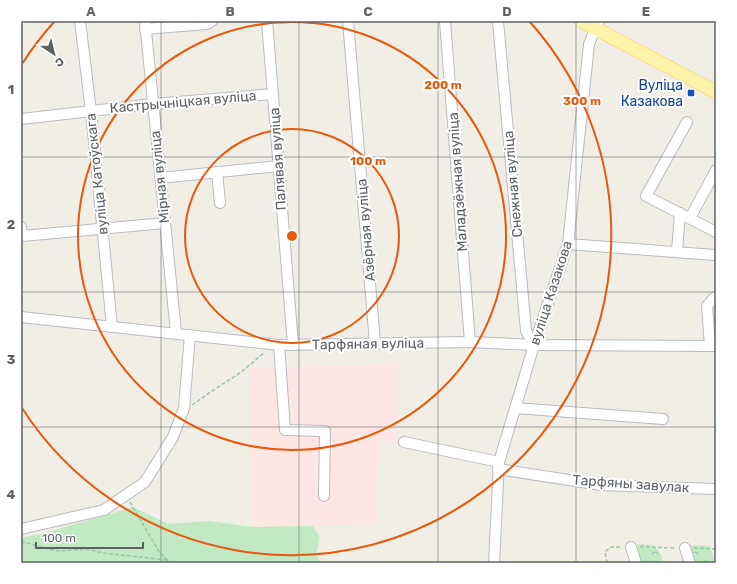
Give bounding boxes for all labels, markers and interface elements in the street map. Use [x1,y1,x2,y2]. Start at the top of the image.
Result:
text: A [86,4,96,19]
text: B [225,4,235,19]
text: C [363,4,373,19]
text: D [502,4,512,19]
text: E [642,4,650,19]
north arrow [34,34,74,74]
text: С [52,54,66,69]
place label: Вуліца Казакова [621,77,683,110]
text: 200 m [424,78,462,92]
text: 1 [8,82,14,97]
street label: Кастрычніцкая вуліца [109,87,257,117]
marker: Вуліца Казакова [686,88,696,98]
text: 300 m [563,94,601,108]
street label: Палявая вуліца [266,107,290,211]
street label: вуліца Катоўскага [82,112,112,236]
street label: Маладзёжная вуліца [445,112,471,252]
street label: Мірная вуліца [147,130,173,224]
street label: Снежная вуліца [500,130,526,238]
text: 100 m [350,154,386,168]
street label: Азёрная вуліца [353,178,379,282]
text: 2 [7,217,15,232]
centre of rings [285,229,299,243]
street label: вуліца Казакова [526,239,576,347]
street label: Тарфяная вуліца [312,335,424,353]
text: 3 [7,352,16,367]
street label: Тарфяны завулак [572,471,690,497]
text: 4 [7,487,16,502]
scale bar [36,524,143,550]
text: 100 m [42,531,76,545]

